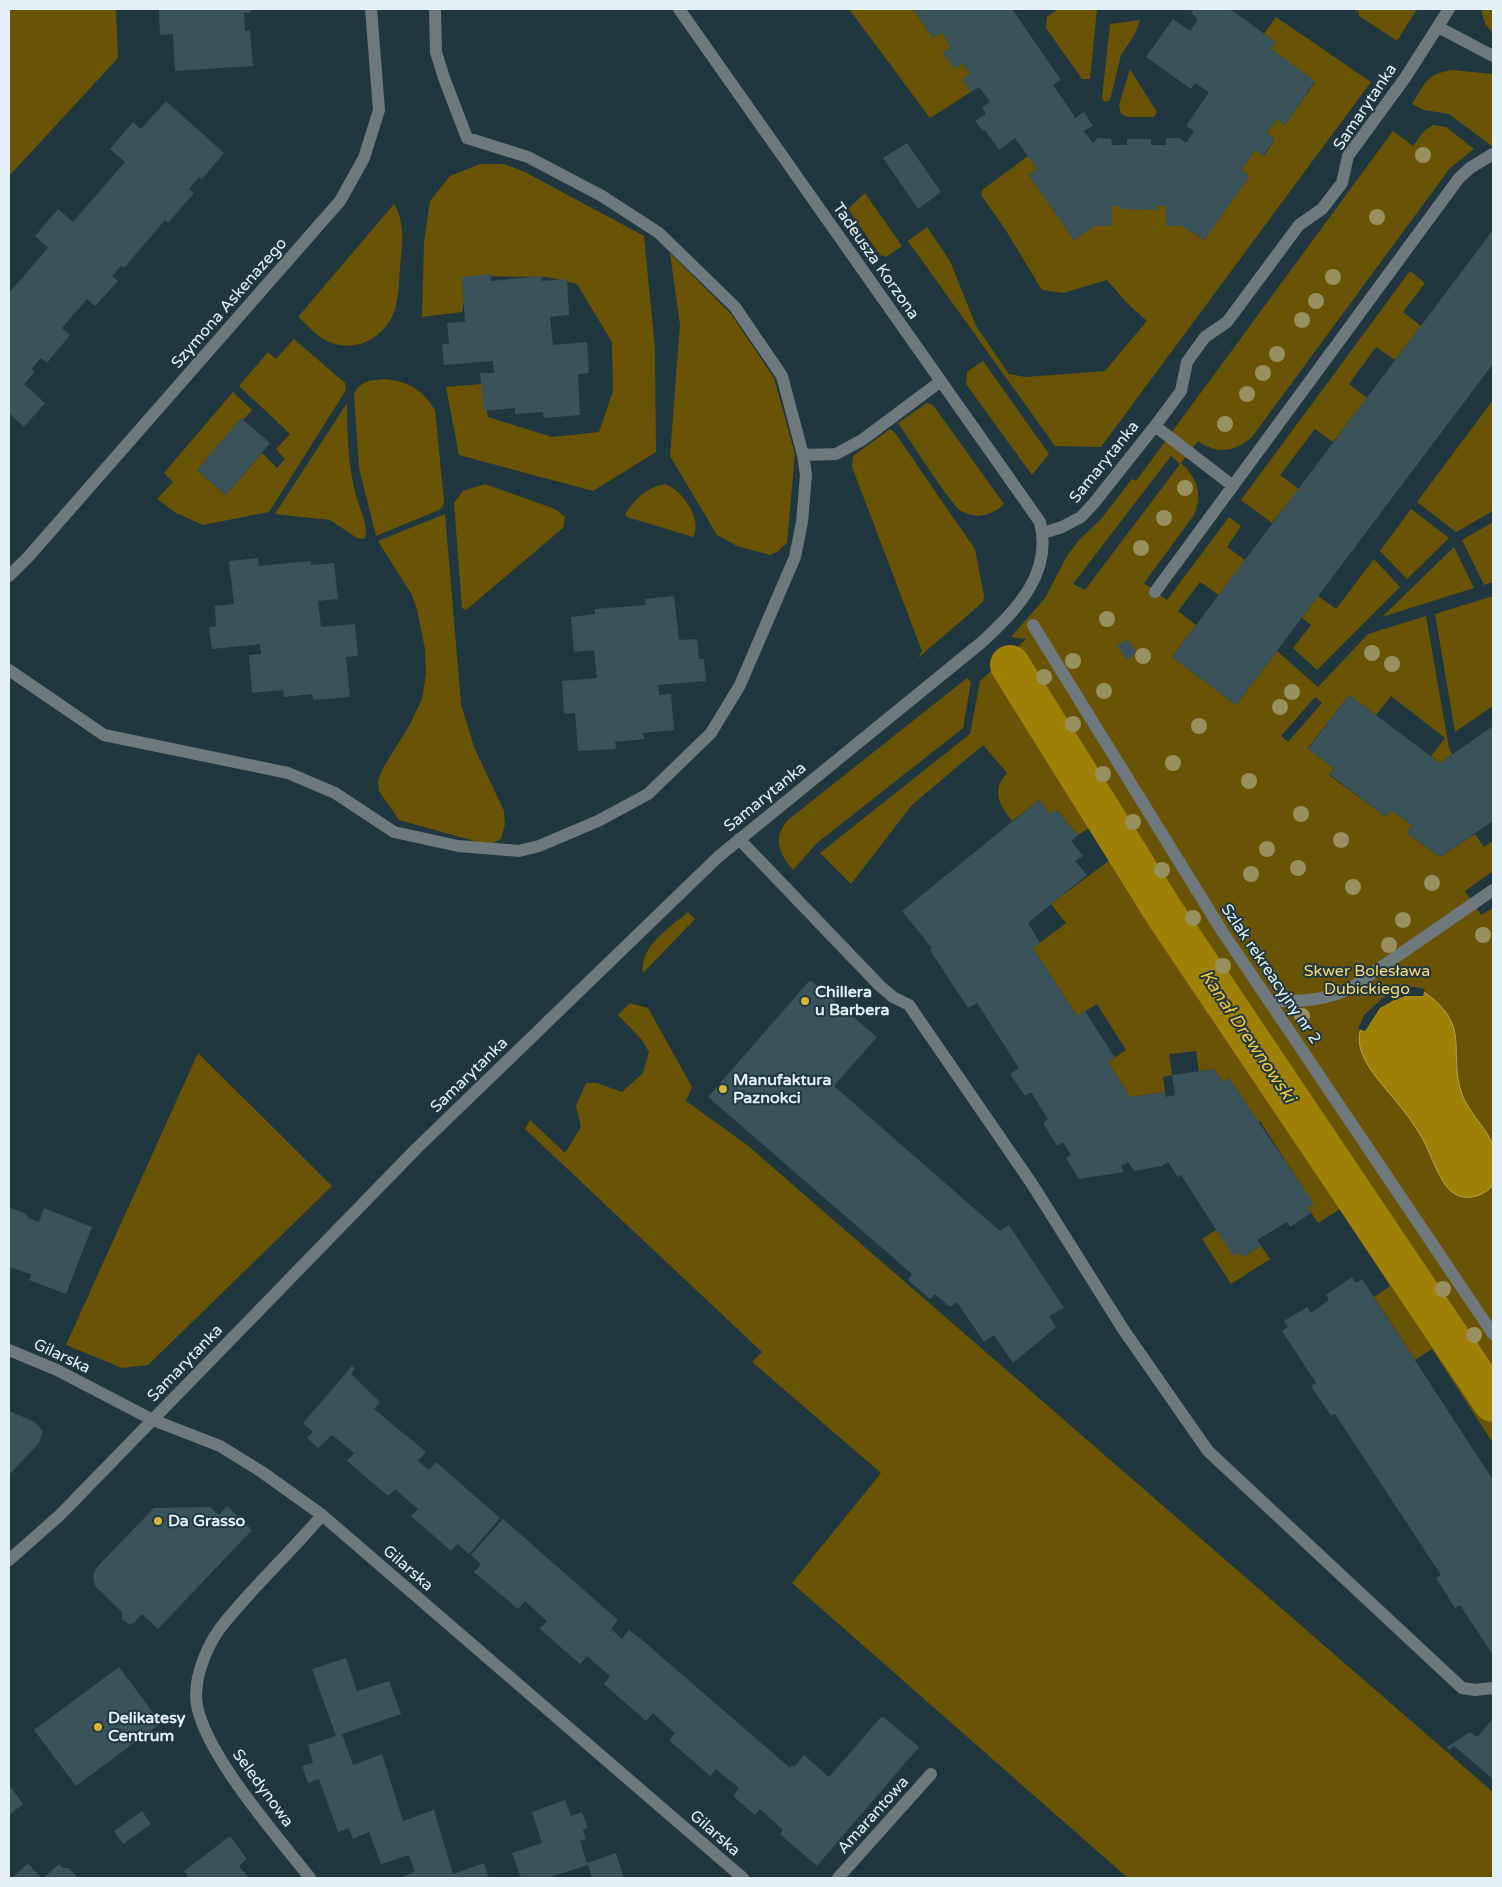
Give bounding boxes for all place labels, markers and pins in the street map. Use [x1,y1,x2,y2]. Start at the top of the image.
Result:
place label: Chillera u Barbera [815,982,889,1020]
marker: Chillera u Barbera [799,995,811,1007]
place label: Manufaktura Paznokci [733,1070,831,1108]
marker: Manufaktura Paznokci [717,1083,729,1095]
place label: Da Grasso [168,1511,246,1531]
marker: Da Grasso [152,1515,164,1527]
place label: Delikatesy Centrum [108,1708,186,1746]
marker: Delikatesy Centrum [92,1721,104,1733]

